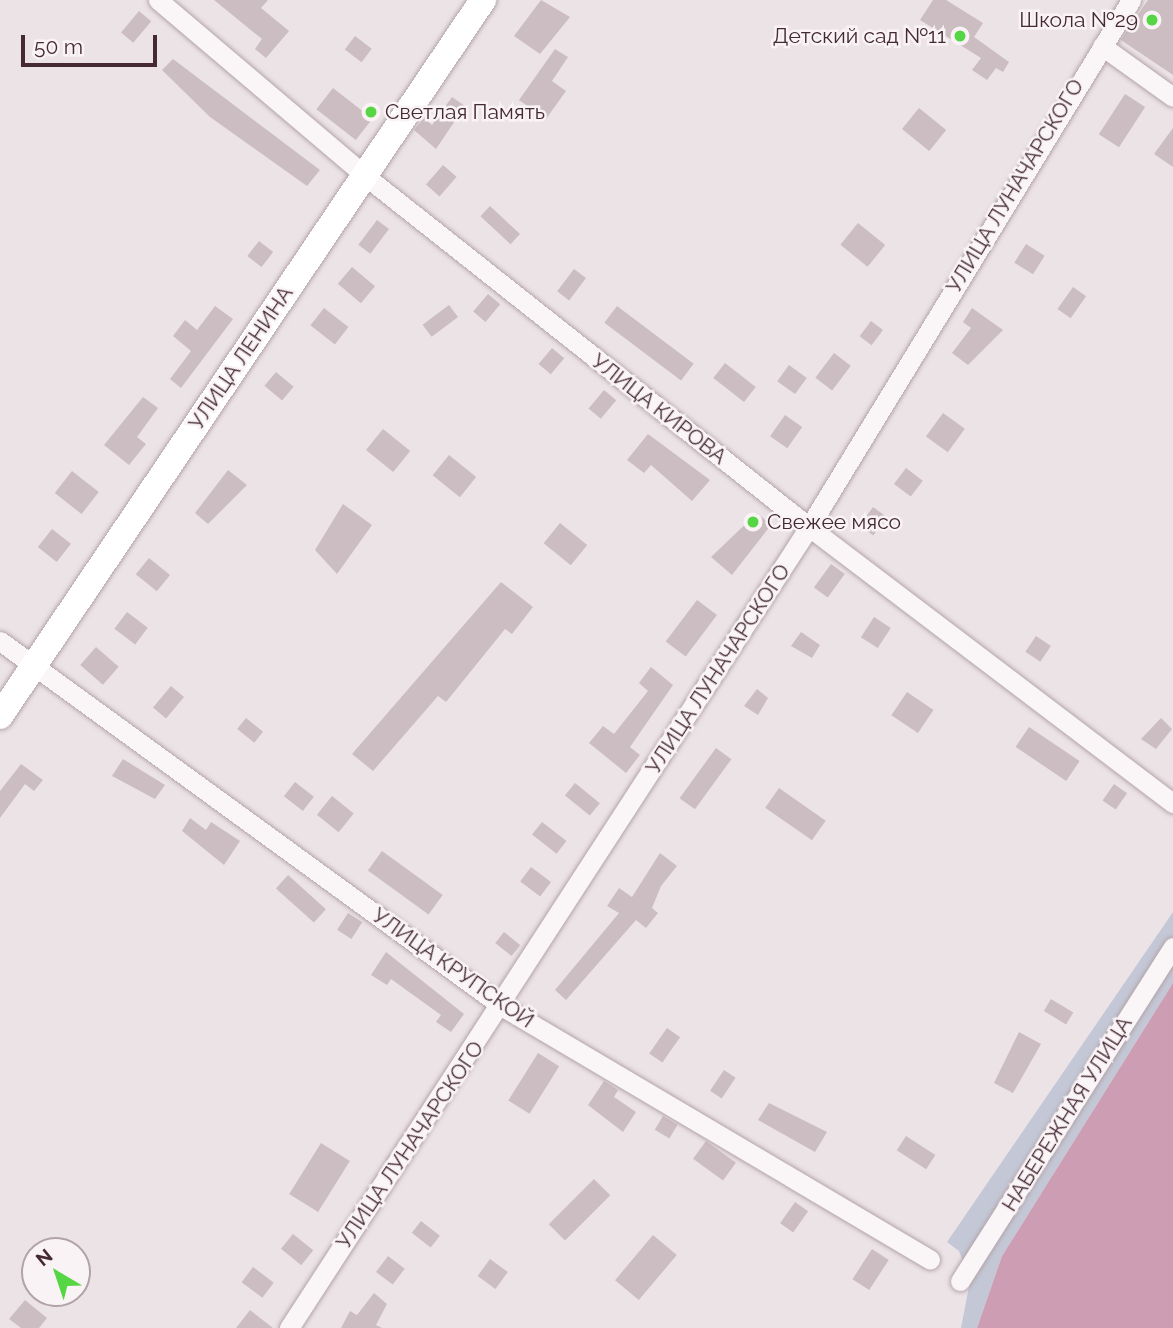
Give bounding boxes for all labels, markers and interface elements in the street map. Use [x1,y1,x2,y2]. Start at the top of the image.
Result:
place label: Школа №29 [1019,7,1138,33]
marker: Школа №29 [1144,12,1160,28]
scale bar [24,21,161,65]
place label: Детский сад №11 [773,23,946,49]
marker: Детский сад №11 [952,28,968,44]
text: 50 m [34,34,83,59]
street label: УЛИЦА ЛУНАЧАРСКОГО [941,74,1089,298]
place label: Светлая Память [385,99,545,125]
marker: Светлая Память [363,104,379,120]
street label: УЛИЦА ЛЕНИНА [183,281,299,435]
street label: УЛИЦА КИРОВА [586,348,732,470]
place label: Свежее мясо [767,509,901,535]
marker: Свежее мясо [745,514,761,530]
street label: УЛИЦА ЛУНАЧАРСКОГО [641,559,795,779]
street label: УЛИЦА КРУПСКОЙ [367,903,539,1033]
street label: НАБЕРЕЖНАЯ УЛИЦА [997,1012,1137,1216]
street label: УЛИЦА ЛУНАЧАРСКОГО [331,1036,489,1254]
north arrow [21,1237,91,1307]
text: N [31,1244,57,1270]

